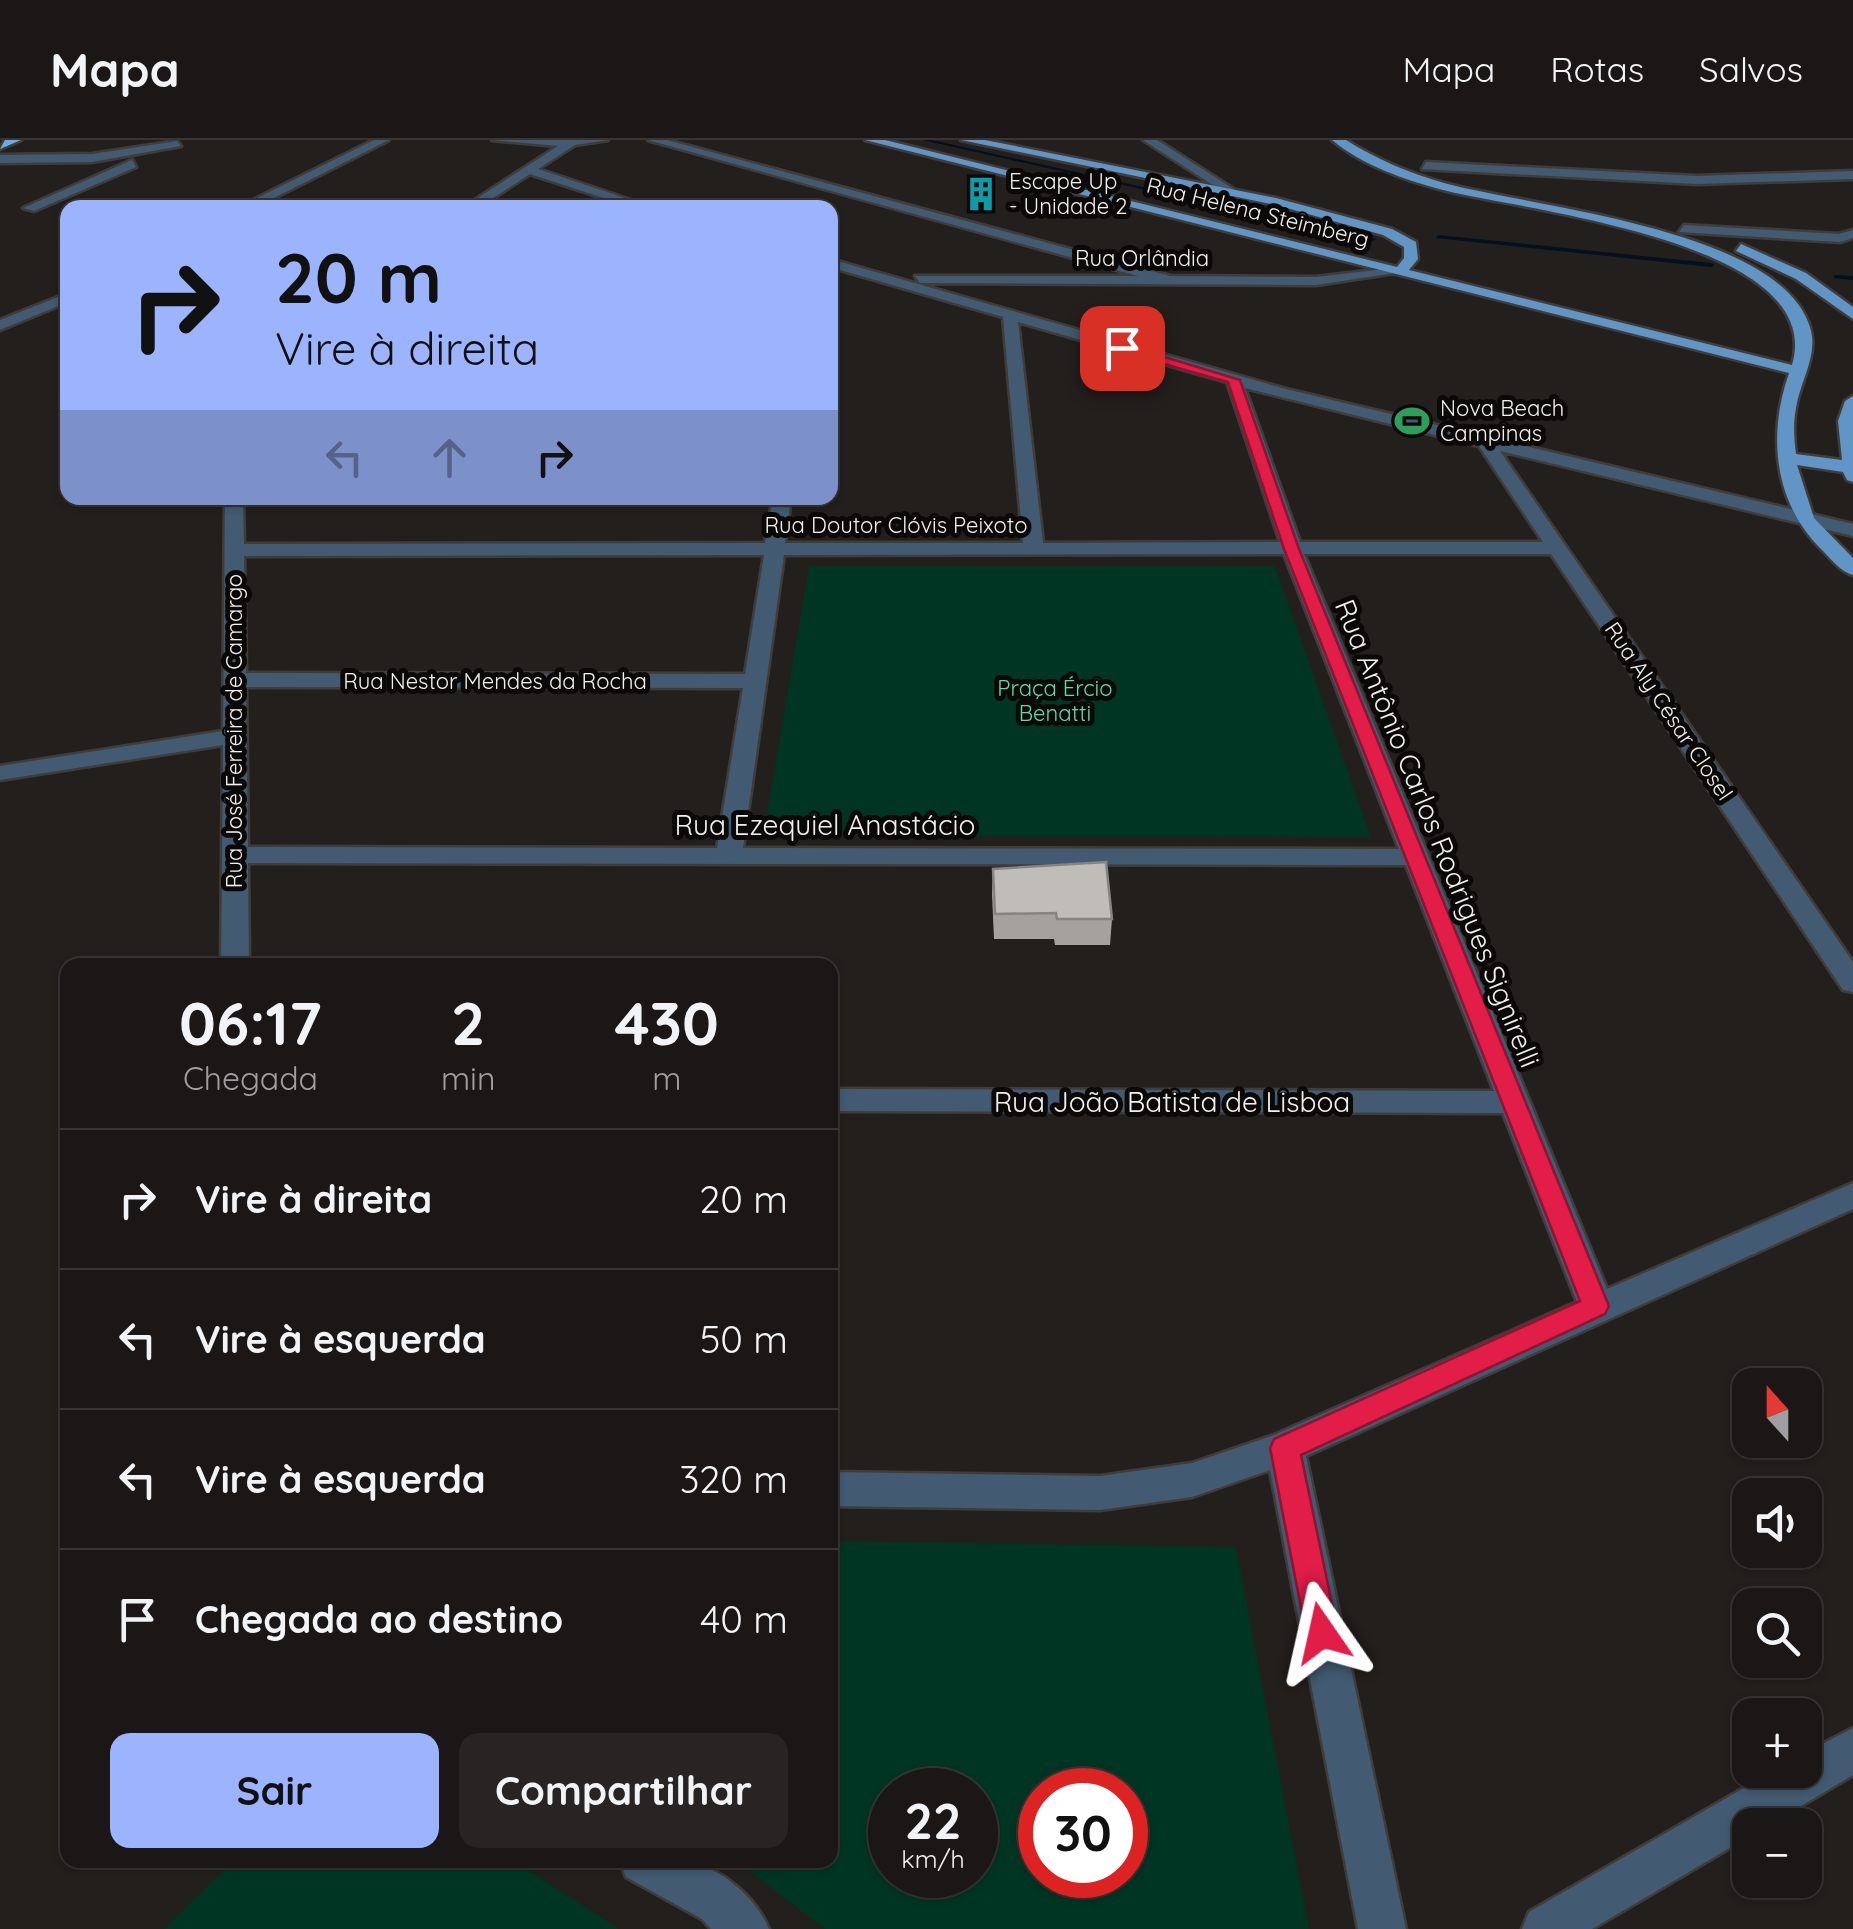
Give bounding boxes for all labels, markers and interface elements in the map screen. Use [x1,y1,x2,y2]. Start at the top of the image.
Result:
text: Mapa [50,39,180,99]
text: Mapa [1403,47,1495,91]
text: Rotas [1550,47,1644,91]
text: Salvos [1699,47,1803,91]
place label: Escape Up - Unidade 2 [1009,167,1127,220]
street label: Rua Helena Steimberg [1144,171,1372,253]
building icon: Escape Up - Unidade 2 [962,175,1000,213]
text: 20 m [275,233,442,321]
icon: right [110,240,240,370]
street label: Rua Orlândia [1075,244,1209,272]
pin [1080,306,1165,391]
text: Vire à direita [275,320,539,376]
icon: arrive [1095,321,1150,376]
place label: Nova Beach Campinas [1440,394,1564,447]
sports icon: Nova Beach Campinas [1393,402,1431,440]
icon: left [317,430,372,485]
icon: ahead [422,430,477,485]
icon: right [527,430,582,485]
street label: Rua Doutor Clóvis Peixoto [765,511,1027,539]
street label: Rua José Ferreira de Camargo [220,574,248,888]
street label: Rua Antônio Carlos Rodrigues Signirelli [1328,594,1548,1072]
street label: Rua Aly César Closel [1599,616,1739,806]
street label: Rua Nestor Mendes da Rocha [343,667,647,695]
park label: Praça Ércio Benatti [997,674,1113,727]
street label: Rua Ezequiel Anastácio [675,807,975,842]
text: 06:17 [179,985,322,1060]
text: 2 [451,985,485,1060]
text: 430 [615,985,719,1060]
text: Chegada [183,1058,318,1098]
text: min [441,1058,495,1098]
text: m [652,1058,681,1098]
street label: Rua João Batista de Lisboa [994,1084,1350,1119]
icon: right [110,1172,165,1227]
text: Vire à direita [195,1175,432,1223]
text: 20 m [699,1175,788,1223]
icon: left [110,1312,165,1367]
text: Vire à esquerda [195,1315,486,1363]
text: 50 m [700,1315,788,1363]
north arrow [1732,1368,1822,1458]
map controls [1732,1368,1822,1898]
icon: left [110,1452,165,1507]
text: Vire à esquerda [195,1455,486,1503]
text: 320 m [679,1455,788,1503]
button: sound [1732,1478,1822,1568]
position arrow [1270,1581,1374,1685]
button: search [1732,1588,1822,1678]
icon: arrive [110,1592,165,1647]
text: Chegada ao destino [195,1595,563,1643]
text: 40 m [700,1595,788,1643]
button: + [1732,1698,1822,1788]
button: Sair [110,1733,439,1848]
button: Compartilhar [459,1733,788,1848]
speed limit sign: 30 [1018,1768,1148,1898]
text: 22 [905,1789,961,1852]
button: − [1732,1808,1822,1898]
text: km/h [901,1843,965,1874]

